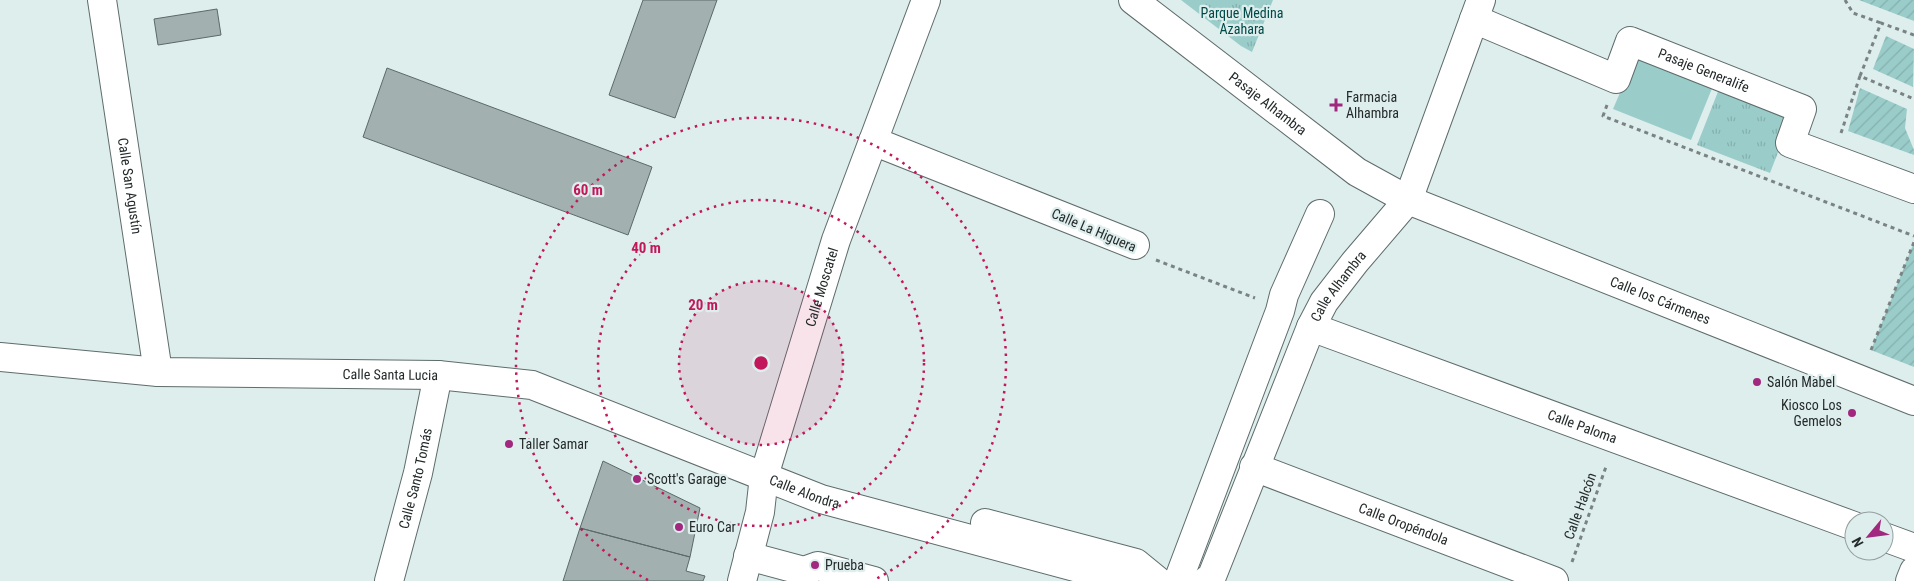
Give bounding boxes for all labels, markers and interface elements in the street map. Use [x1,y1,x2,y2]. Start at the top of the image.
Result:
park label: Parque Medina Azahara [1201,5,1283,37]
street label: Pasaje Generalife [1656,45,1752,96]
street label: Pasaje Alhambra [1226,69,1310,138]
place label: Farmacia Alhambra [1346,89,1399,121]
marker: Farmacia Alhambra [1330,99,1342,111]
street label: Calle San Agustín [115,137,145,235]
text: 60 m [573,181,603,199]
street label: Calle La Higuera [1049,205,1139,255]
text: 40 m [631,239,661,257]
street label: Calle Moscatel [802,246,841,329]
street label: Calle Alhambra [1307,247,1369,324]
street label: Calle los Cármenes [1608,273,1713,327]
text: 20 m [688,296,718,314]
centre of rings [752,354,770,372]
street label: Calle Santa Lucia [343,366,438,383]
place label: Salón Mabel [1767,374,1835,390]
marker: Salón Mabel [1751,376,1763,388]
place label: Kiosco Los Gemelos [1781,397,1842,429]
street label: Calle Paloma [1545,406,1619,446]
marker: Kiosco Los Gemelos [1846,407,1858,419]
street label: Calle Santo Tomás [395,427,435,530]
place label: Taller Samar [519,436,588,452]
marker: Taller Samar [503,438,515,450]
street label: Calle Halcón [1561,470,1599,542]
place label: Scott's Garage [647,471,727,487]
street label: Calle Alondra [767,471,841,512]
marker: Scott's Garage [631,473,643,485]
street label: Calle Oropéndola [1356,500,1451,548]
north arrow [1844,511,1894,561]
place label: Euro Car [689,519,736,535]
marker: Euro Car [673,521,685,533]
text: N [1849,535,1867,550]
place label: Prueba [825,557,864,573]
marker: Prueba [809,559,821,571]

